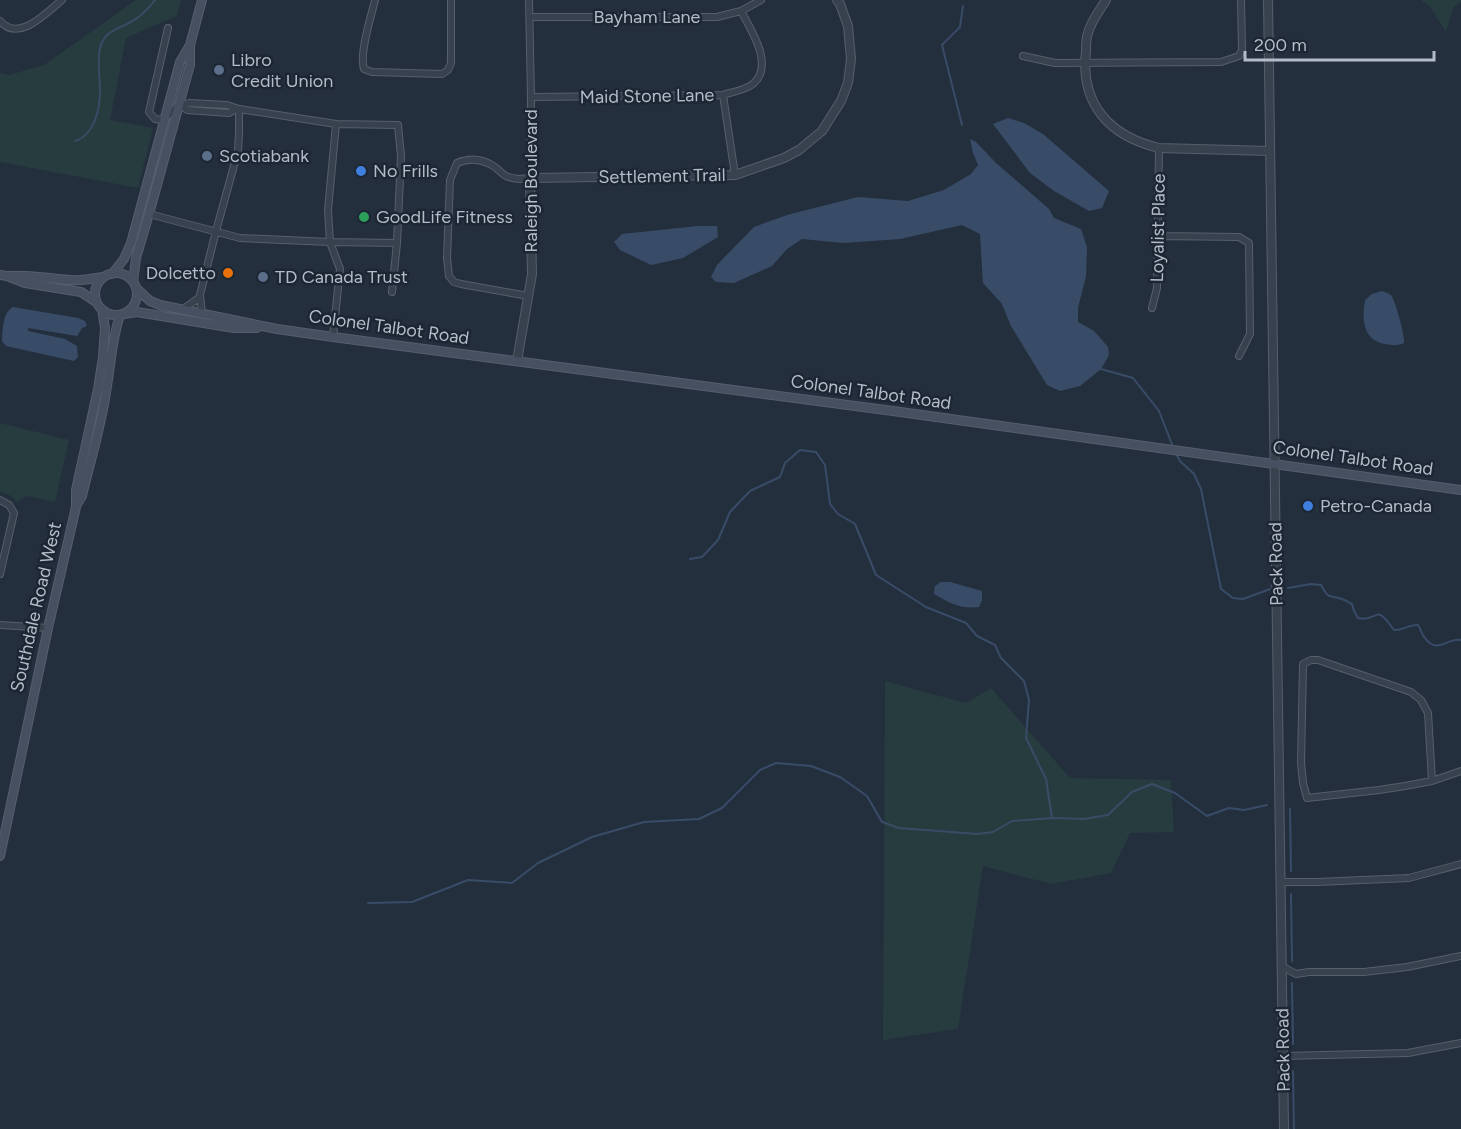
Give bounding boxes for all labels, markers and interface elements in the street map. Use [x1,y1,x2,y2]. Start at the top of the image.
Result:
street label: Bayham Lane [594,6,701,28]
scale bar [1245,24,1434,62]
text: 200 m [1254,34,1307,56]
place label: Libro Credit Union [231,49,333,92]
marker: Libro Credit Union [212,63,226,77]
street label: Maid Stone Lane [580,84,715,108]
street label: Raleigh Boulevard [520,109,542,253]
place label: Scotiabank [219,145,309,167]
marker: Scotiabank [200,149,214,163]
place label: No Frills [373,160,438,182]
marker: No Frills [354,164,368,178]
street label: Settlement Trail [598,164,726,188]
street label: Loyalist Place [1146,173,1170,283]
place label: GoodLife Fitness [376,206,513,228]
marker: GoodLife Fitness [357,210,371,224]
place label: Dolcetto [146,262,216,284]
marker: Dolcetto [221,266,235,280]
place label: TD Canada Trust [275,266,408,288]
marker: TD Canada Trust [256,270,270,284]
street label: Colonel Talbot Road [307,305,471,349]
street label: Colonel Talbot Road [789,370,953,414]
street label: Colonel Talbot Road [1271,436,1435,480]
place label: Petro-Canada [1320,495,1432,517]
marker: Petro-Canada [1301,499,1315,513]
street label: Southdale Road West [6,520,66,694]
street label: Pack Road [1264,522,1288,606]
street label: Pack Road [1271,1008,1295,1092]

